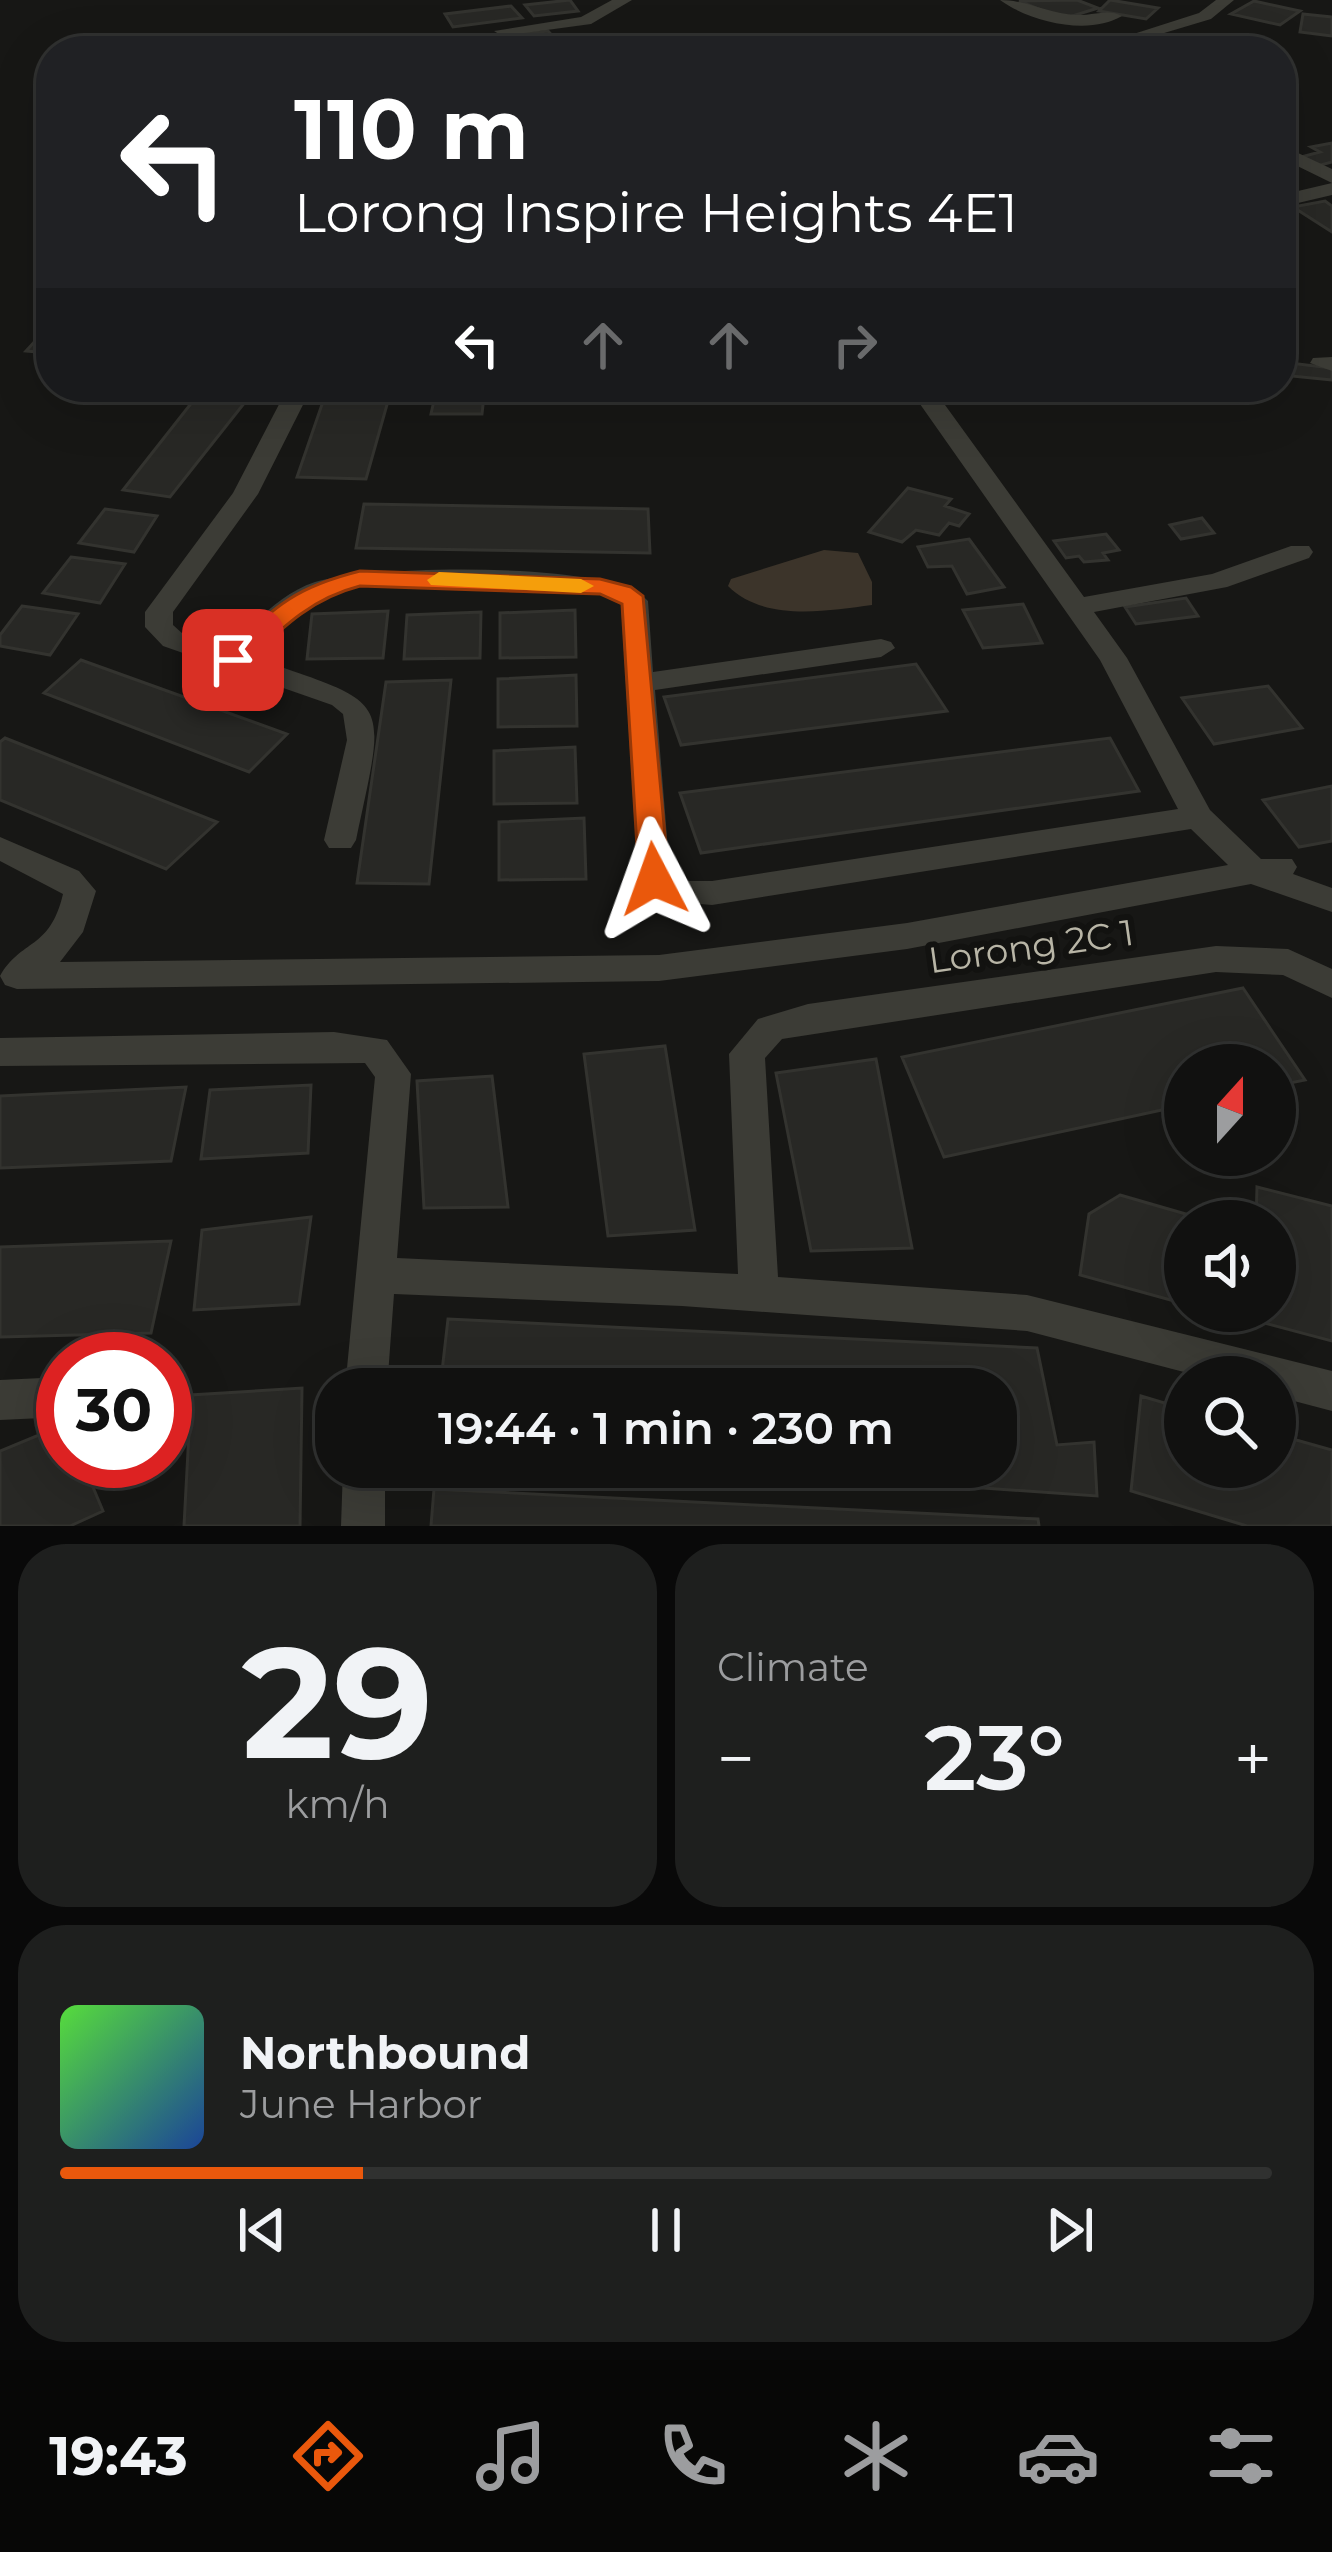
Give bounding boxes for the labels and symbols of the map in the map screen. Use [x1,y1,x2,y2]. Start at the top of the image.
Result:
pin [182,609,284,711]
position arrow [591,816,717,942]
street label: Lorong 2C 1 [925,910,1137,982]
north arrow [1164,1044,1296,1176]
speed limit sign: 30 [36,1332,192,1488]

